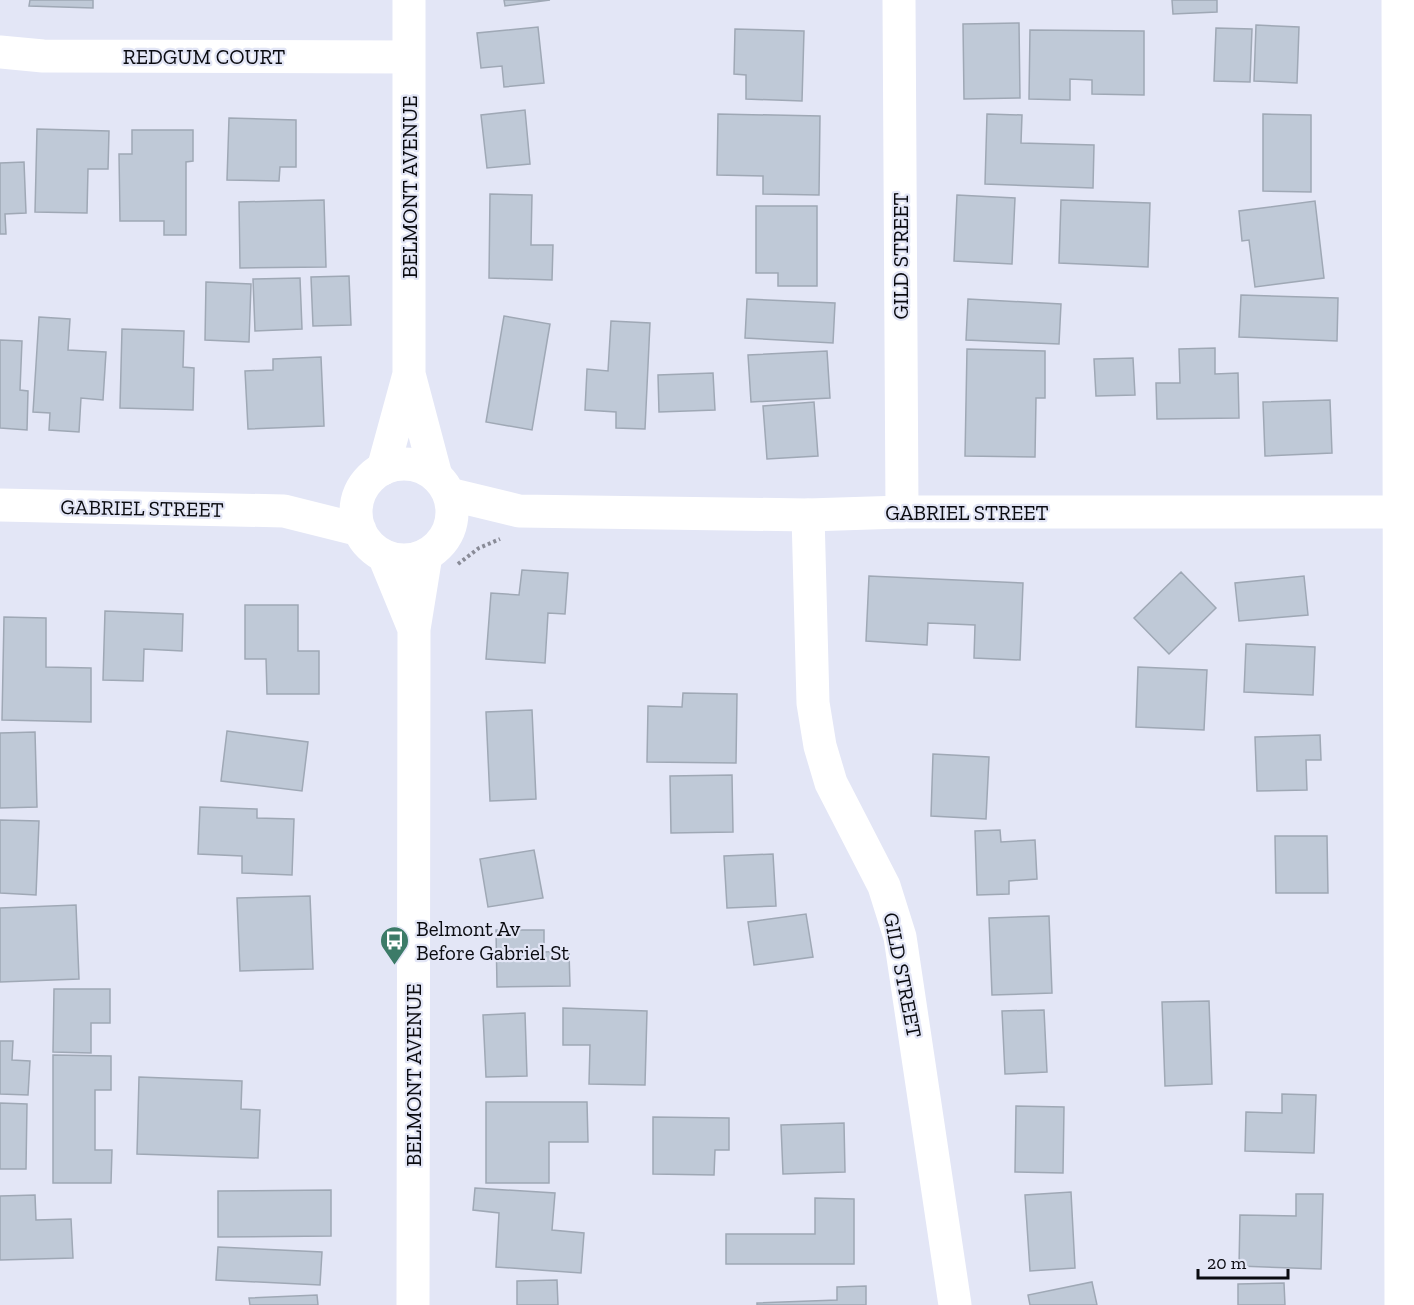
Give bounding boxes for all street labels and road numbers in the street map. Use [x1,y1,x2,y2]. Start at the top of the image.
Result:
street label: REDGUM COURT [123,44,285,69]
street label: BELMONT AVENUE [397,95,422,279]
street label: GILD STREET [888,192,913,320]
street label: GABRIEL STREET [60,494,224,522]
street label: GABRIEL STREET [885,500,1049,525]
street label: GILD STREET [879,910,927,1040]
street label: BELMONT AVENUE [401,983,426,1167]

